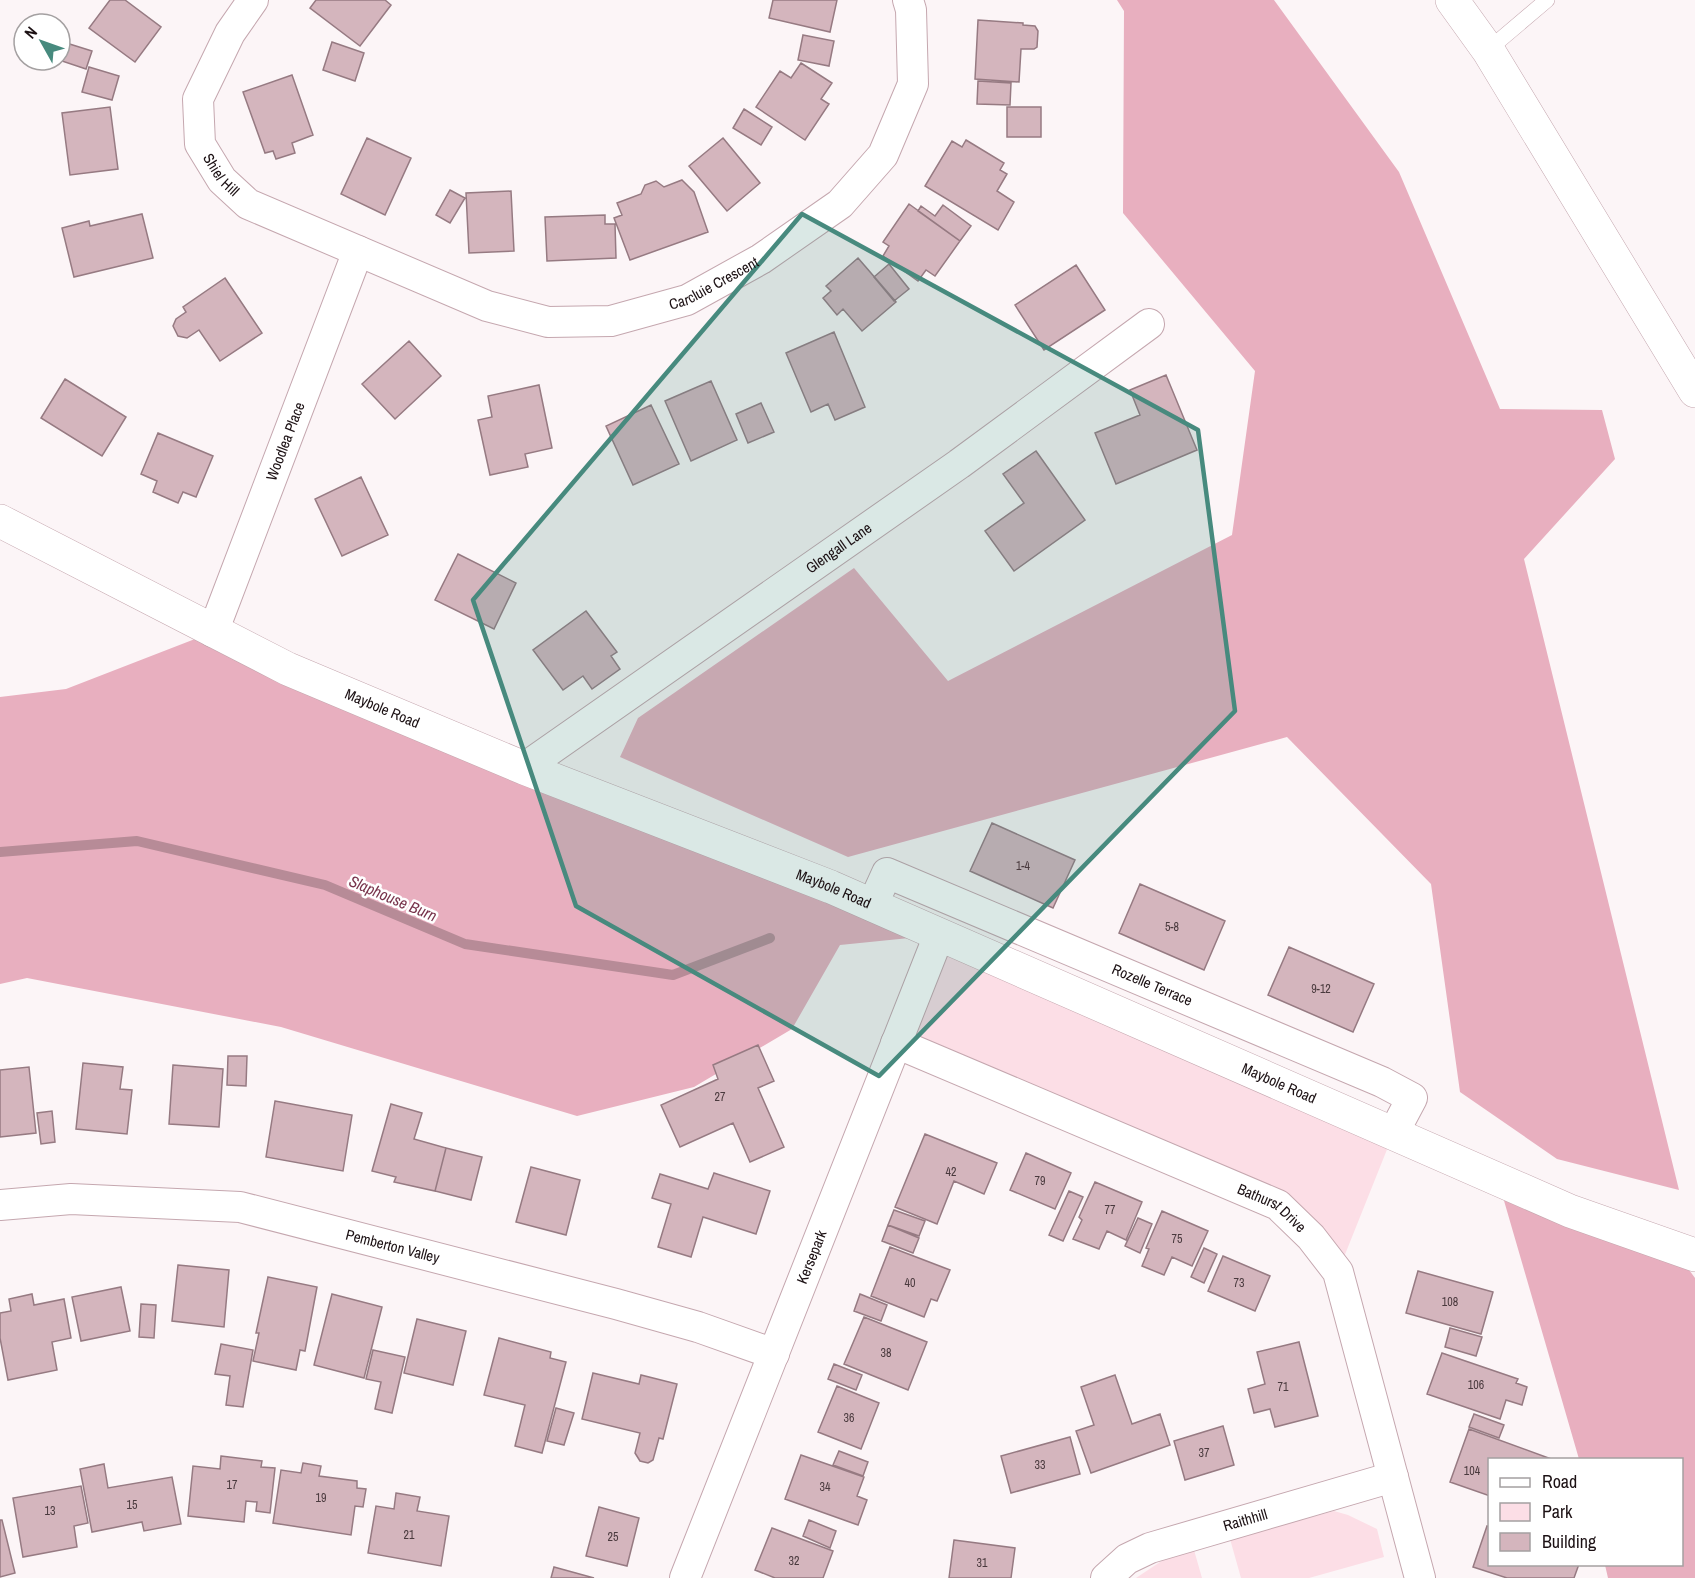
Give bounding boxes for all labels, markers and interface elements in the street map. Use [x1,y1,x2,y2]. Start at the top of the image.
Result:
north arrow [12,12,72,72]
text: N [19,22,42,43]
street label: Shiel Hill [198,149,244,201]
street label: Carcluie Crescent [666,251,763,314]
street label: Woodlea Place [261,399,310,483]
street label: Glengall Lane [801,517,876,578]
street label: Maybole Road [342,683,423,733]
house number: 1-4 [1016,858,1031,874]
street label: Maybole Road [793,863,875,913]
water label: Slaphouse Burn [346,870,440,926]
house number: 5-8 [1165,919,1179,935]
street label: Rozelle Terrace [1109,958,1196,1011]
house number: 9-12 [1311,981,1331,997]
street label: Maybole Road [1239,1057,1320,1108]
house number: 27 [715,1089,726,1105]
house number: 42 [946,1164,956,1180]
house number: 79 [1035,1173,1045,1189]
street label: Bathurst Drive [1234,1178,1311,1237]
house number: 77 [1105,1202,1116,1218]
street label: Pemberton Valley [343,1224,443,1268]
street label: Kersepark [791,1226,832,1287]
house number: 75 [1172,1231,1183,1247]
house number: 40 [905,1275,915,1291]
house number: 73 [1234,1275,1244,1291]
house number: 108 [1442,1294,1458,1310]
house number: 38 [881,1345,891,1361]
house number: 106 [1468,1377,1484,1393]
house number: 71 [1278,1379,1289,1395]
house number: 36 [844,1410,854,1426]
house number: 37 [1199,1445,1210,1461]
house number: 33 [1035,1457,1045,1473]
legend [1488,1458,1683,1566]
house number: 104 [1464,1463,1481,1479]
text: Road [1542,1469,1577,1494]
house number: 17 [227,1477,238,1493]
house number: 34 [820,1479,831,1495]
house number: 19 [316,1490,326,1506]
house number: 15 [127,1497,138,1513]
text: Park [1542,1499,1573,1524]
house number: 13 [45,1503,55,1519]
street label: Raithhill [1220,1503,1270,1536]
house number: 21 [404,1527,415,1543]
house number: 25 [608,1529,619,1545]
text: Building [1542,1529,1597,1554]
house number: 32 [789,1553,799,1569]
house number: 31 [977,1555,988,1571]

